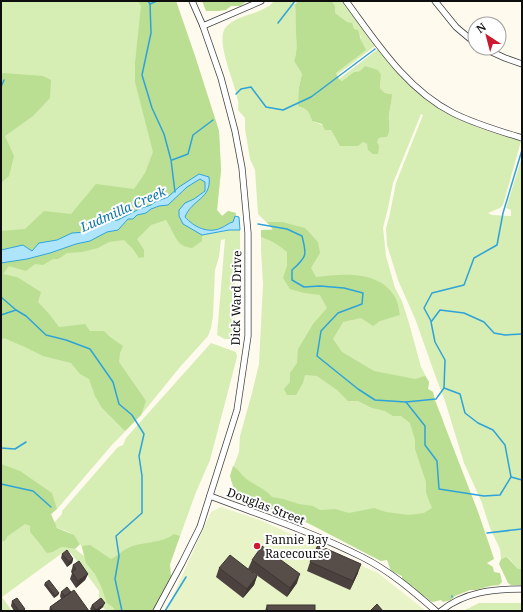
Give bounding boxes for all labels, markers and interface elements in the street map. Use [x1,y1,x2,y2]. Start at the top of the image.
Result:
north arrow [467,16,507,56]
text: N [473,19,489,36]
water label: Ludmilla Creek [76,182,169,236]
street label: Dick Ward Drive [227,250,245,346]
street label: Douglas Street [225,483,307,529]
place label: Fannie Bay Racecourse [265,531,330,562]
marker: Fannie Bay Racecourse [252,541,262,551]

